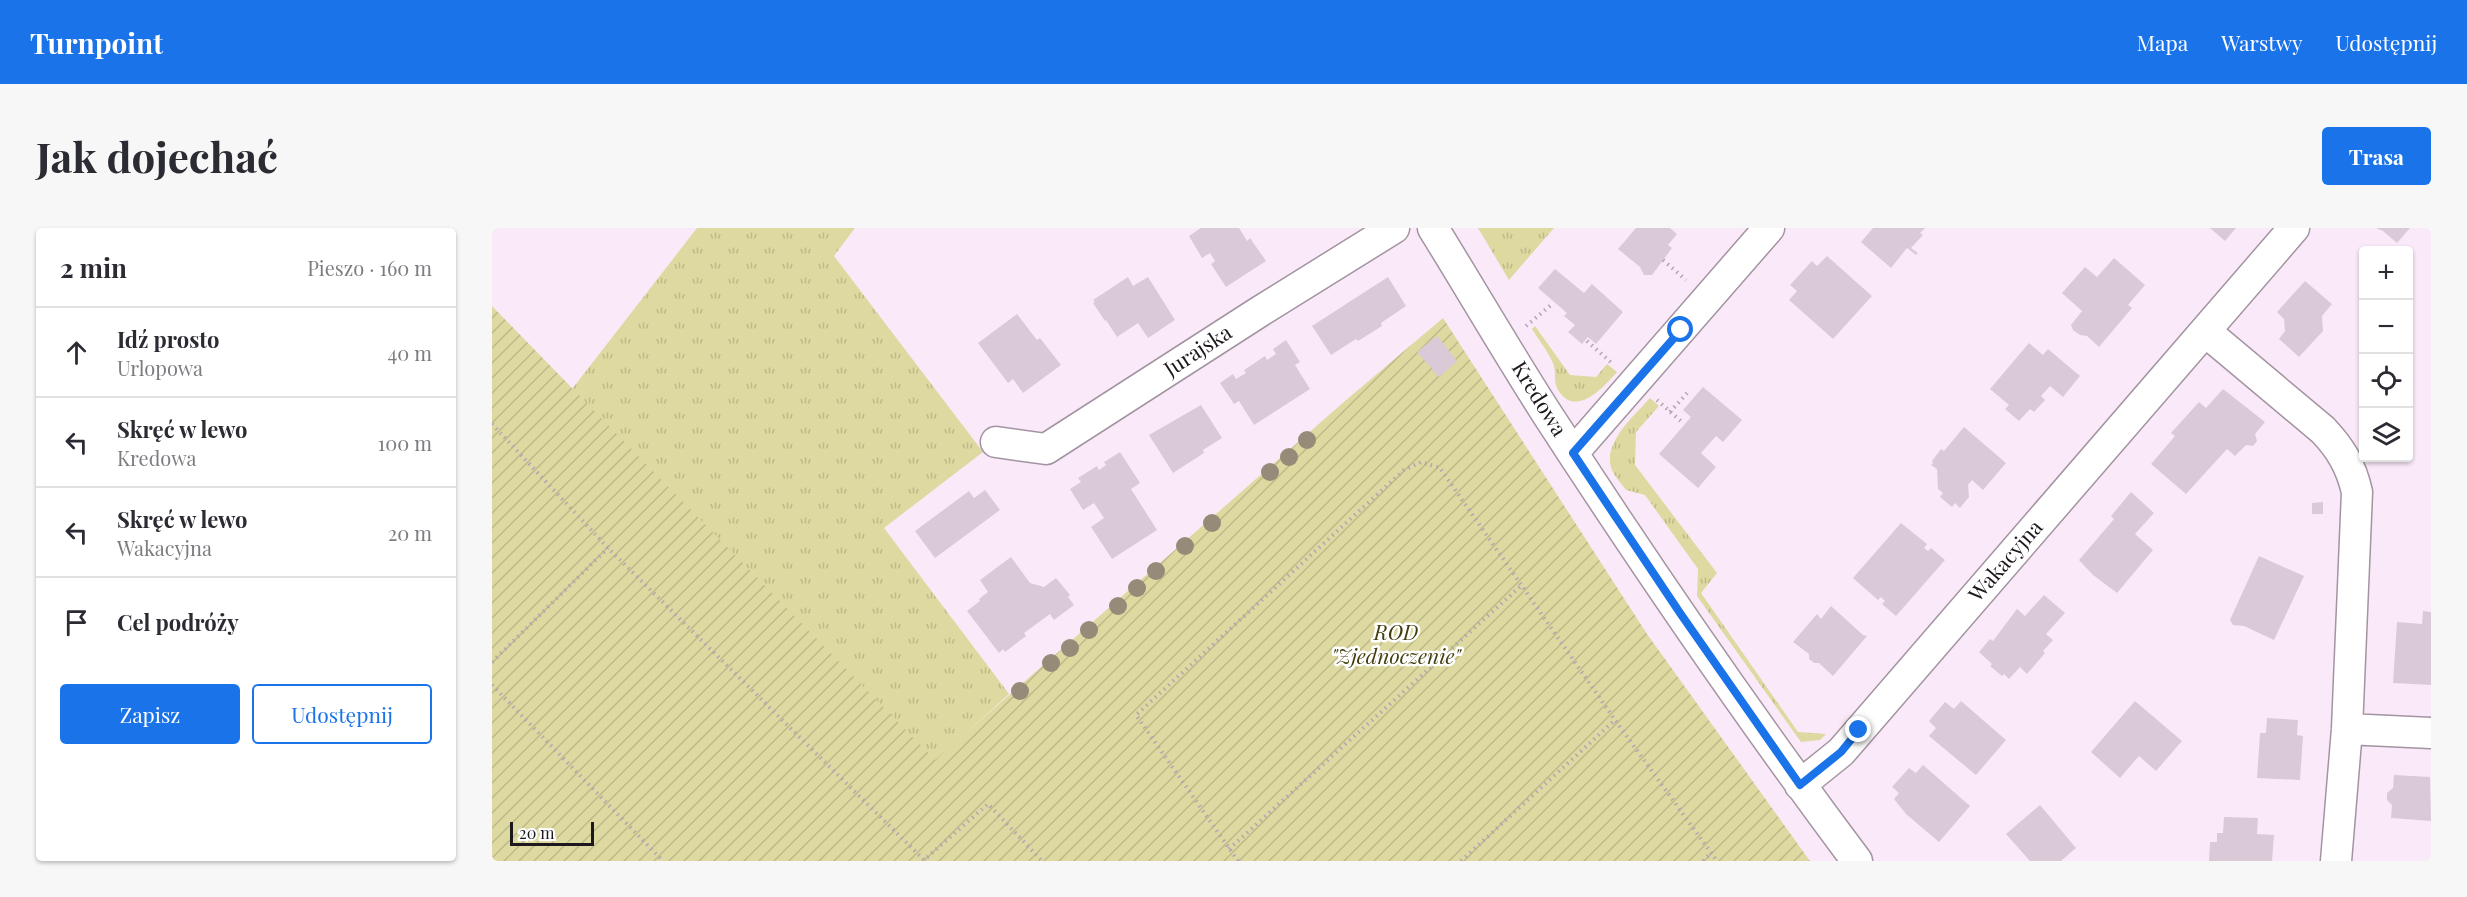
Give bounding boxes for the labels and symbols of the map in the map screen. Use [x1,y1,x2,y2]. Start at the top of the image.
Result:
route start [1667,316,1693,342]
street label: Jurajska [1157,317,1237,382]
street label: Kredowa [1507,355,1575,441]
street label: Wakacyjna [1961,513,2048,607]
park label: ROD "Zjednoczenie" [1331,617,1463,669]
route end [1845,716,1871,742]
scale bar [510,819,594,846]

